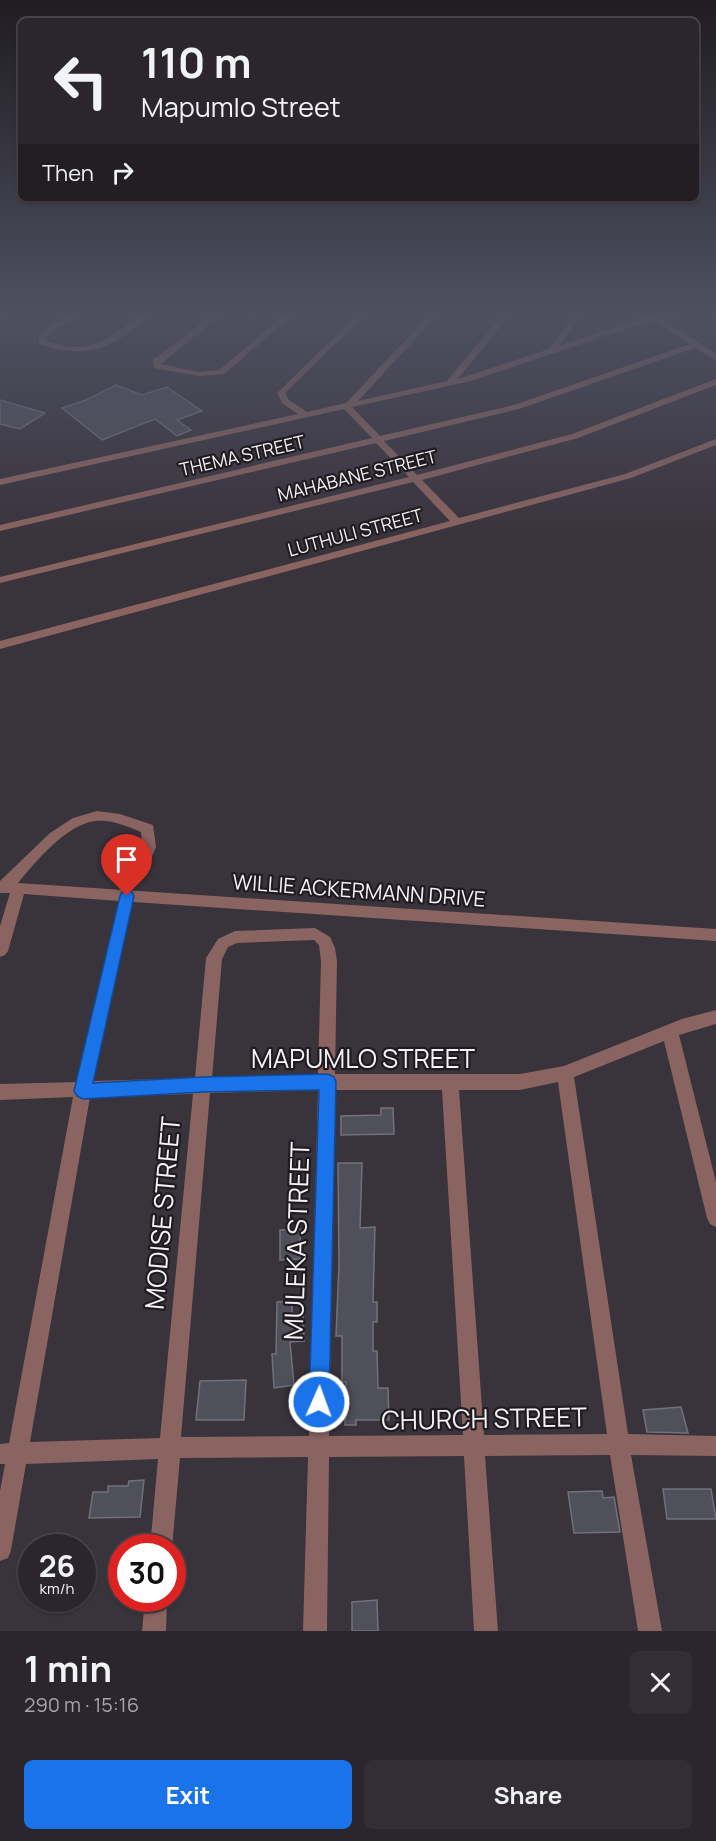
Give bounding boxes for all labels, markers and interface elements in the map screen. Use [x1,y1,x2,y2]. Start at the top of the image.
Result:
text: 110 m [141,33,252,91]
icon: left [42,42,120,120]
text: Mapumlo Street [141,88,341,125]
icon: right [106,156,139,189]
text: Then [42,158,94,188]
street label: THEMA STREET [177,429,307,481]
street label: MAHABANE STREET [275,444,439,506]
street label: LUTHULI STREET [285,502,425,562]
pin [101,834,152,896]
icon: arrive [110,843,143,876]
street label: WILLIE ACKERMANN DRIVE [232,867,486,913]
street label: MAPUMLO STREET [251,1040,475,1076]
street label: MODISE STREET [136,1115,188,1311]
street label: MULEKA STREET [275,1141,317,1341]
position arrow [287,1370,351,1434]
street label: CHURCH STREET [381,1398,588,1438]
speed limit sign: 30 [108,1534,186,1612]
text: 26 [39,1545,75,1586]
text: km/h [40,1578,74,1599]
text: 1 min [24,1644,112,1693]
button: close [629,1651,692,1714]
text: 290 m · 15:16 [24,1691,139,1718]
button: Exit [24,1760,352,1829]
button: Share [364,1760,692,1829]

